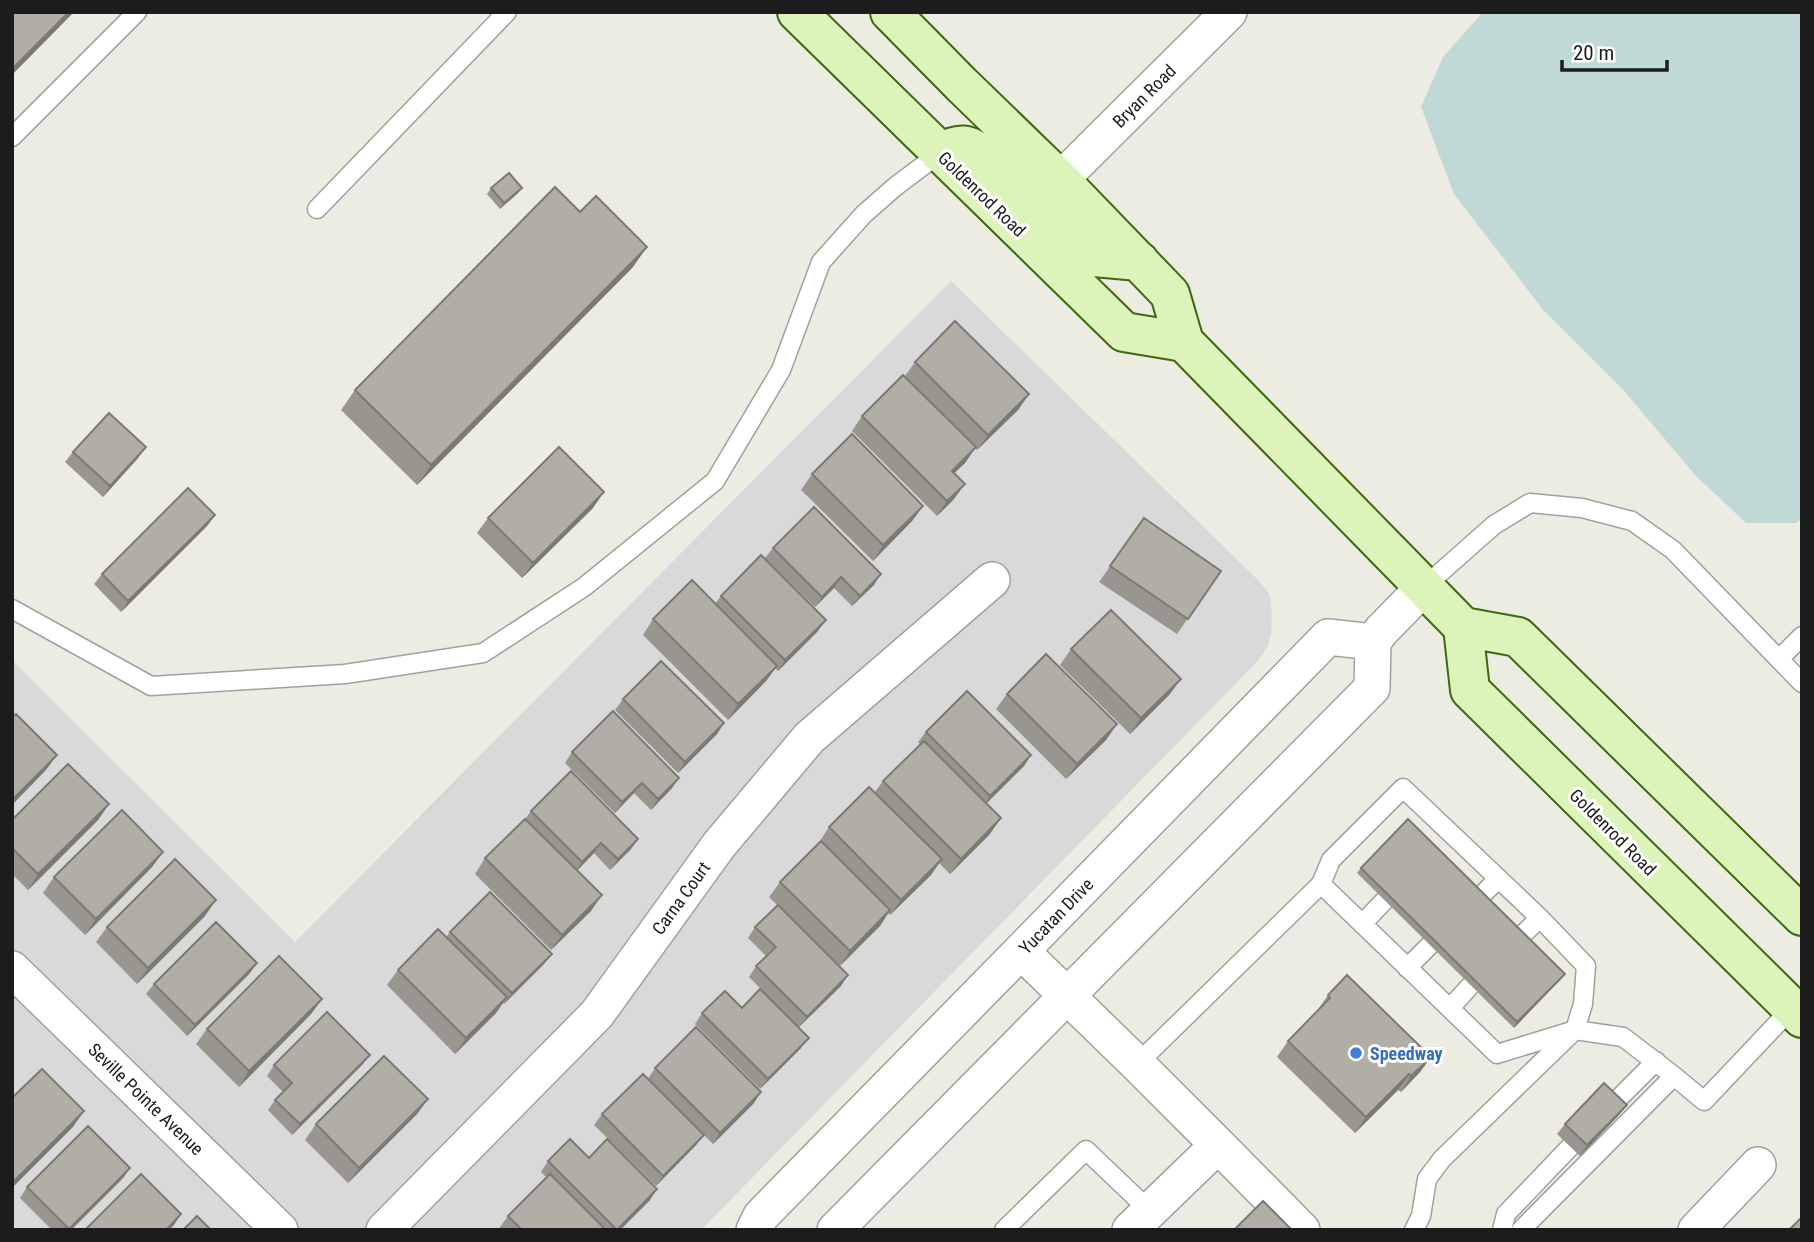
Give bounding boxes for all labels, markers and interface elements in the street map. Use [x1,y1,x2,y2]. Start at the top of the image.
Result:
scale bar [1562,28,1667,72]
text: 20 m [1573,41,1614,65]
street label: Bryan Road [1108,60,1180,132]
street label: Goldenrod Road [934,147,1030,241]
street label: Goldenrod Road [1565,784,1661,880]
street label: Carna Court [648,857,714,939]
street label: Yucatan Drive [1015,874,1097,958]
street label: Seville Pointe Avenue [84,1039,208,1159]
place label: Speedway [1370,1043,1443,1064]
marker: Speedway [1348,1045,1364,1061]

